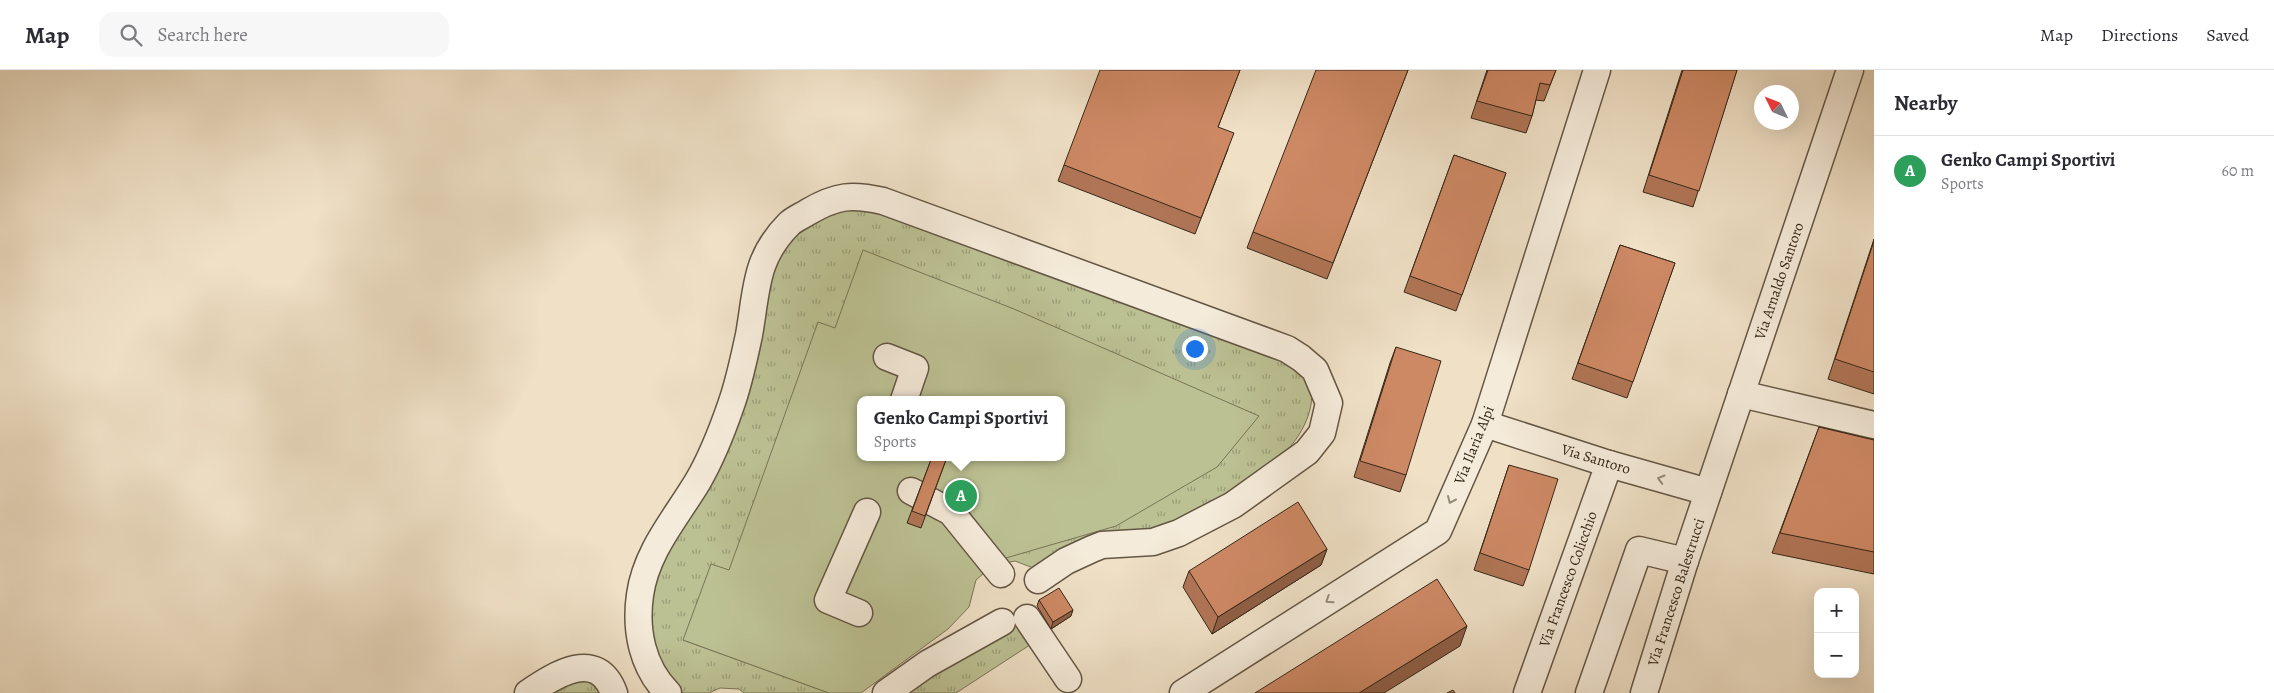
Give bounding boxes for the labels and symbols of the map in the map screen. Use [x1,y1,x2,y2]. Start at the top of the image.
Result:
north arrow [1754,85,1799,130]
street label: Via Arnaldo Santoro [1749,220,1808,343]
your location [1182,336,1208,362]
street label: Via Ilaria Alpi [1449,403,1499,488]
street label: Via Santoro [1558,439,1633,479]
one-way arrow [1658,474,1666,484]
pin: A [945,477,977,515]
one-way arrow [1447,495,1458,504]
street label: Via Francesco Colicchio [1534,508,1602,651]
street label: Via Francesco Balestrucci [1642,516,1709,669]
one-way arrow [1325,594,1335,603]

